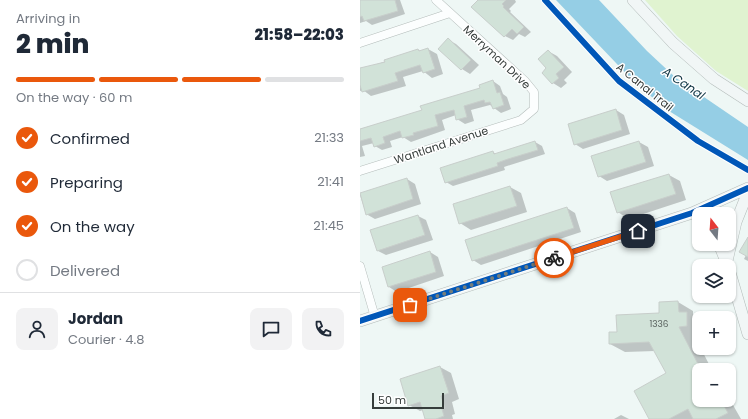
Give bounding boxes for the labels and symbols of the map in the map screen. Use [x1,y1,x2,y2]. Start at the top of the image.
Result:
street label: Merryman Drive [460,21,534,93]
street label: A Canal Trail [613,59,677,115]
water label: A Canal [659,62,709,103]
street label: Wantland Avenue [392,122,490,168]
north arrow [692,207,736,251]
pin [621,214,655,248]
courier [534,238,574,278]
pin [393,288,427,322]
house number: 1336 [649,318,669,330]
scale bar [372,391,444,410]

